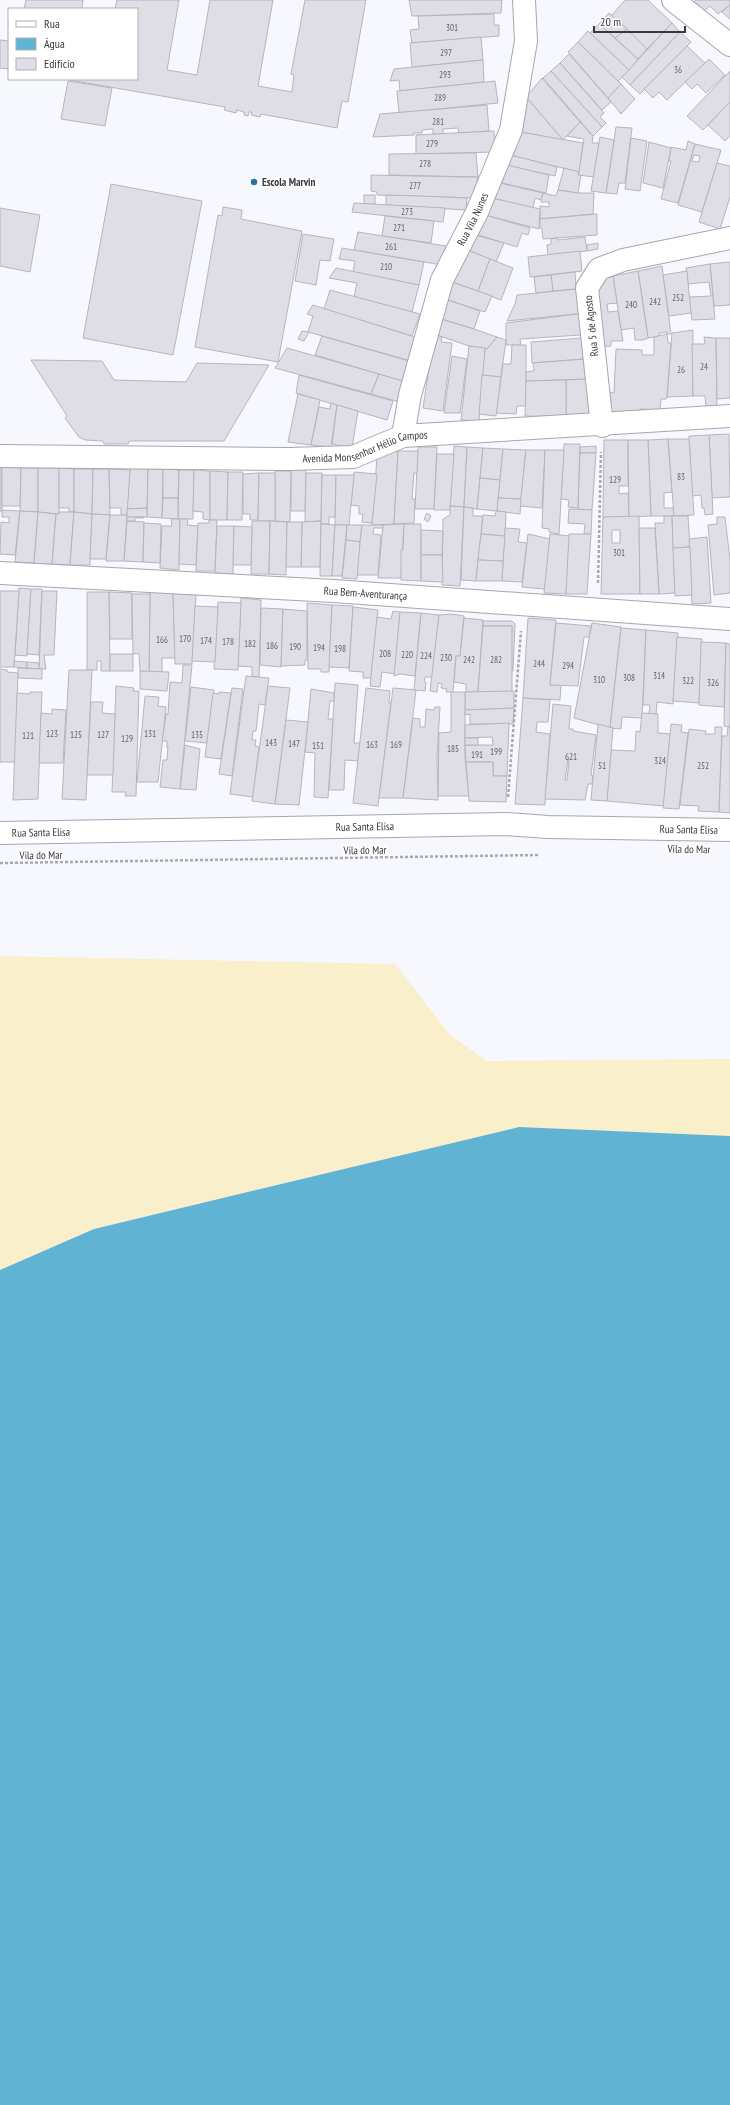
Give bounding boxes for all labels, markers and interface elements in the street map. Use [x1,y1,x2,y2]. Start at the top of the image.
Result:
legend [8,8,138,80]
scale bar [594,8,685,34]
text: 20 m [600,14,621,29]
text: Rua [44,16,60,31]
house number: 301 [446,22,458,33]
text: Água [44,36,65,51]
house number: 297 [440,47,452,58]
text: Edifício [44,56,75,71]
house number: 36 [674,64,682,75]
house number: 293 [439,69,451,80]
house number: 289 [434,92,446,103]
house number: 281 [432,116,444,127]
house number: 279 [426,138,438,149]
house number: 278 [419,158,431,169]
place label: Escola Marvin [262,175,316,189]
marker: Escola Marvin [249,177,259,187]
house number: 277 [409,180,421,191]
street label: Rua Vila Nunes [454,190,491,248]
house number: 273 [401,206,413,217]
house number: 271 [393,222,405,233]
house number: 261 [385,241,397,252]
house number: 210 [380,261,392,272]
house number: 252 [672,292,684,303]
street label: Rua 5 de Agosto [581,294,601,357]
house number: 242 [649,296,661,307]
house number: 240 [625,299,637,310]
house number: 24 [700,361,708,372]
house number: 26 [677,364,685,375]
street label: Avenida Monsenhor Hélio Campos [302,428,428,466]
house number: 83 [677,471,685,482]
house number: 129 [609,474,621,485]
house number: 301 [613,547,625,558]
street label: Rua Bem-Aventurança [323,583,408,603]
house number: 170 [179,633,191,644]
house number: 166 [156,634,168,645]
house number: 174 [200,635,212,646]
house number: 178 [222,636,234,647]
house number: 182 [244,638,256,649]
house number: 186 [266,640,278,651]
house number: 190 [289,641,301,652]
house number: 194 [313,642,325,653]
house number: 198 [334,643,346,654]
house number: 208 [379,648,391,659]
house number: 220 [401,649,413,660]
house number: 224 [420,650,432,661]
house number: 230 [440,652,452,663]
house number: 242 [463,654,475,665]
house number: 282 [490,654,502,665]
house number: 244 [533,658,545,669]
house number: 294 [562,660,574,671]
house number: 314 [653,670,665,681]
house number: 308 [623,672,635,683]
house number: 310 [593,674,605,685]
house number: 322 [682,675,694,686]
house number: 326 [707,677,719,688]
house number: 123 [46,728,58,739]
house number: 131 [144,728,156,739]
house number: 125 [70,729,82,740]
house number: 127 [97,729,109,740]
house number: 135 [191,729,203,740]
house number: 121 [22,730,34,741]
house number: 129 [121,733,133,744]
house number: 143 [265,737,277,748]
house number: 147 [288,738,300,749]
house number: 163 [366,739,378,750]
house number: 169 [390,739,402,750]
house number: 151 [312,740,324,751]
house number: 185 [447,743,459,754]
house number: 199 [490,746,502,757]
house number: 191 [471,749,483,760]
house number: 621 [565,751,577,762]
house number: 324 [654,755,666,766]
house number: 51 [598,760,606,771]
house number: 252 [697,760,709,771]
street label: Rua Santa Elisa [336,819,394,834]
street label: Rua Santa Elisa [659,822,718,837]
street label: Rua Santa Elisa [12,825,70,840]
street label: Vila do Mar [666,842,711,856]
street label: Vila do Mar [342,843,387,857]
street label: Vila do Mar [18,848,63,862]

